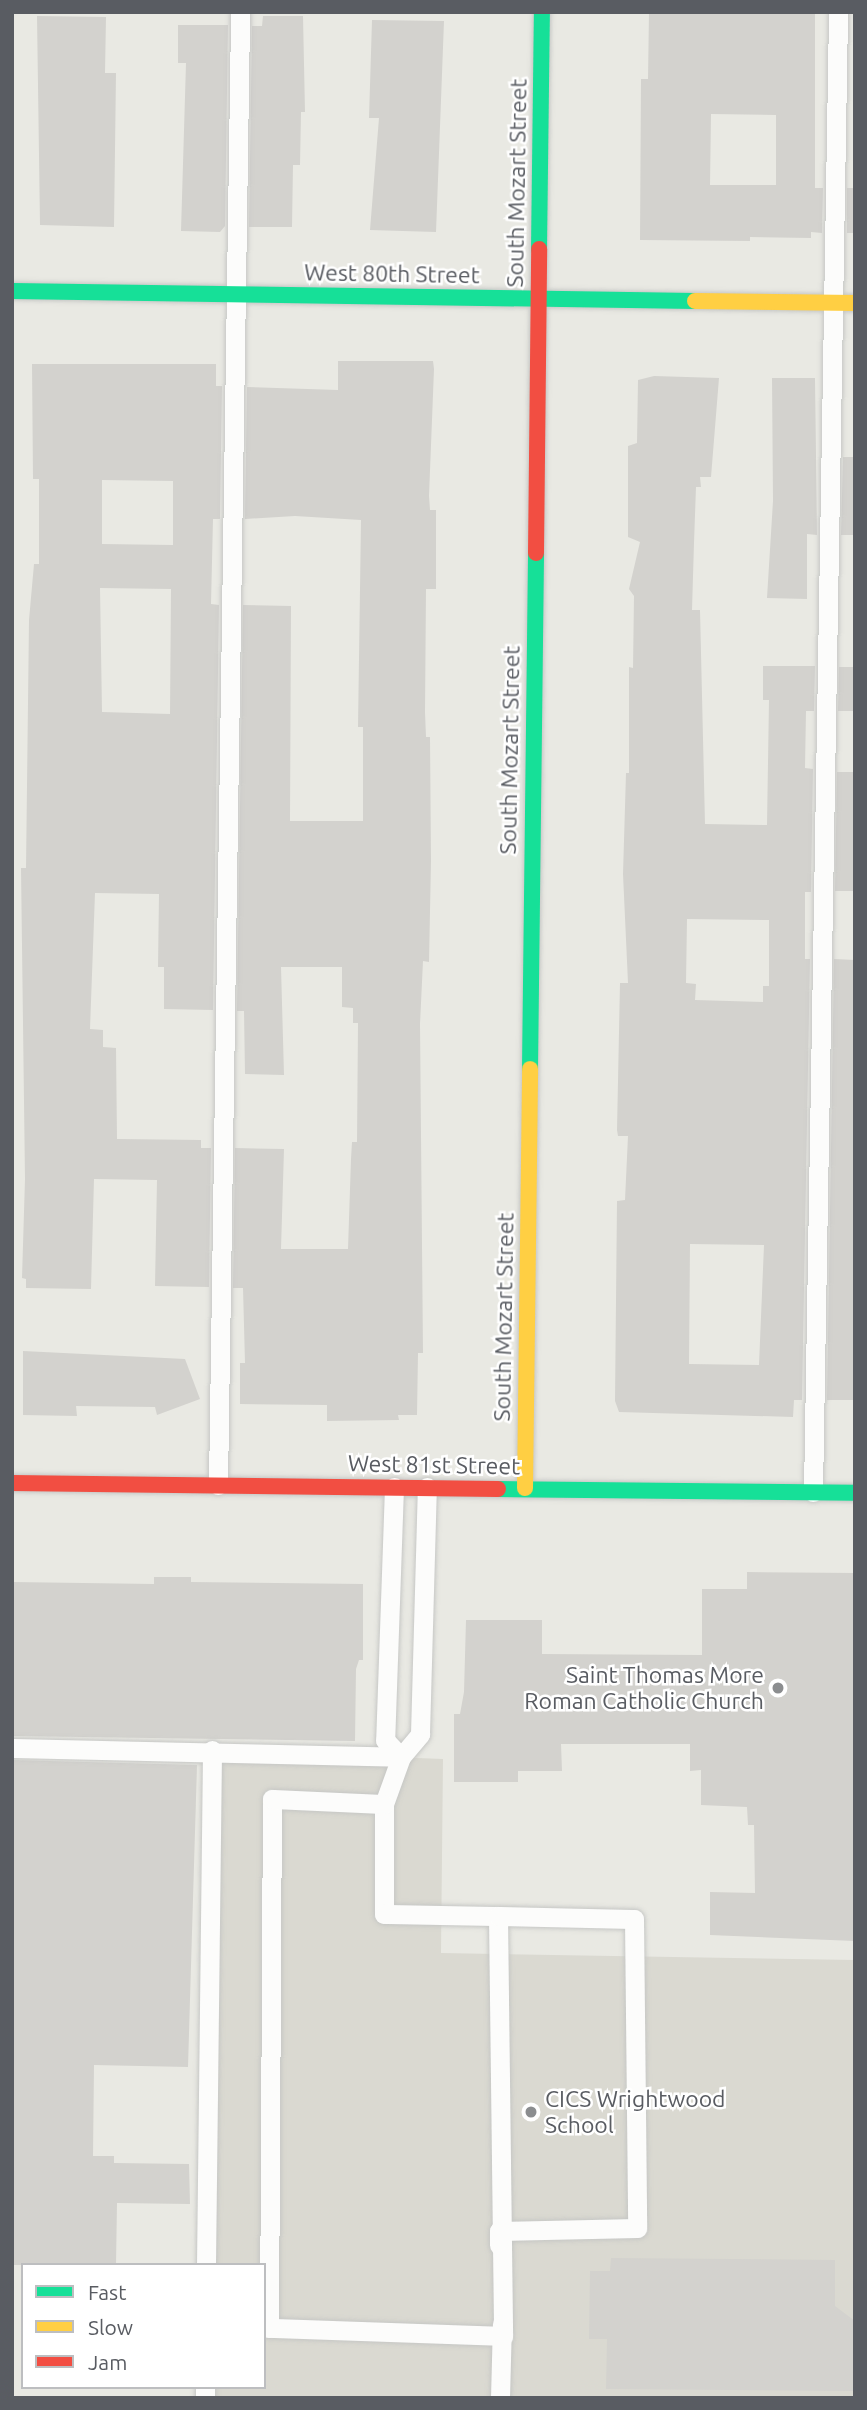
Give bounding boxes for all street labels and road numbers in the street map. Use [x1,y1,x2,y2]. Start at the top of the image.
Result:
street label: South Mozart Street [501,78,533,288]
street label: West 80th Street [304,259,480,289]
street label: South Mozart Street [494,645,526,855]
street label: South Mozart Street [488,1212,520,1422]
street label: West 81st Street [348,1450,520,1480]

